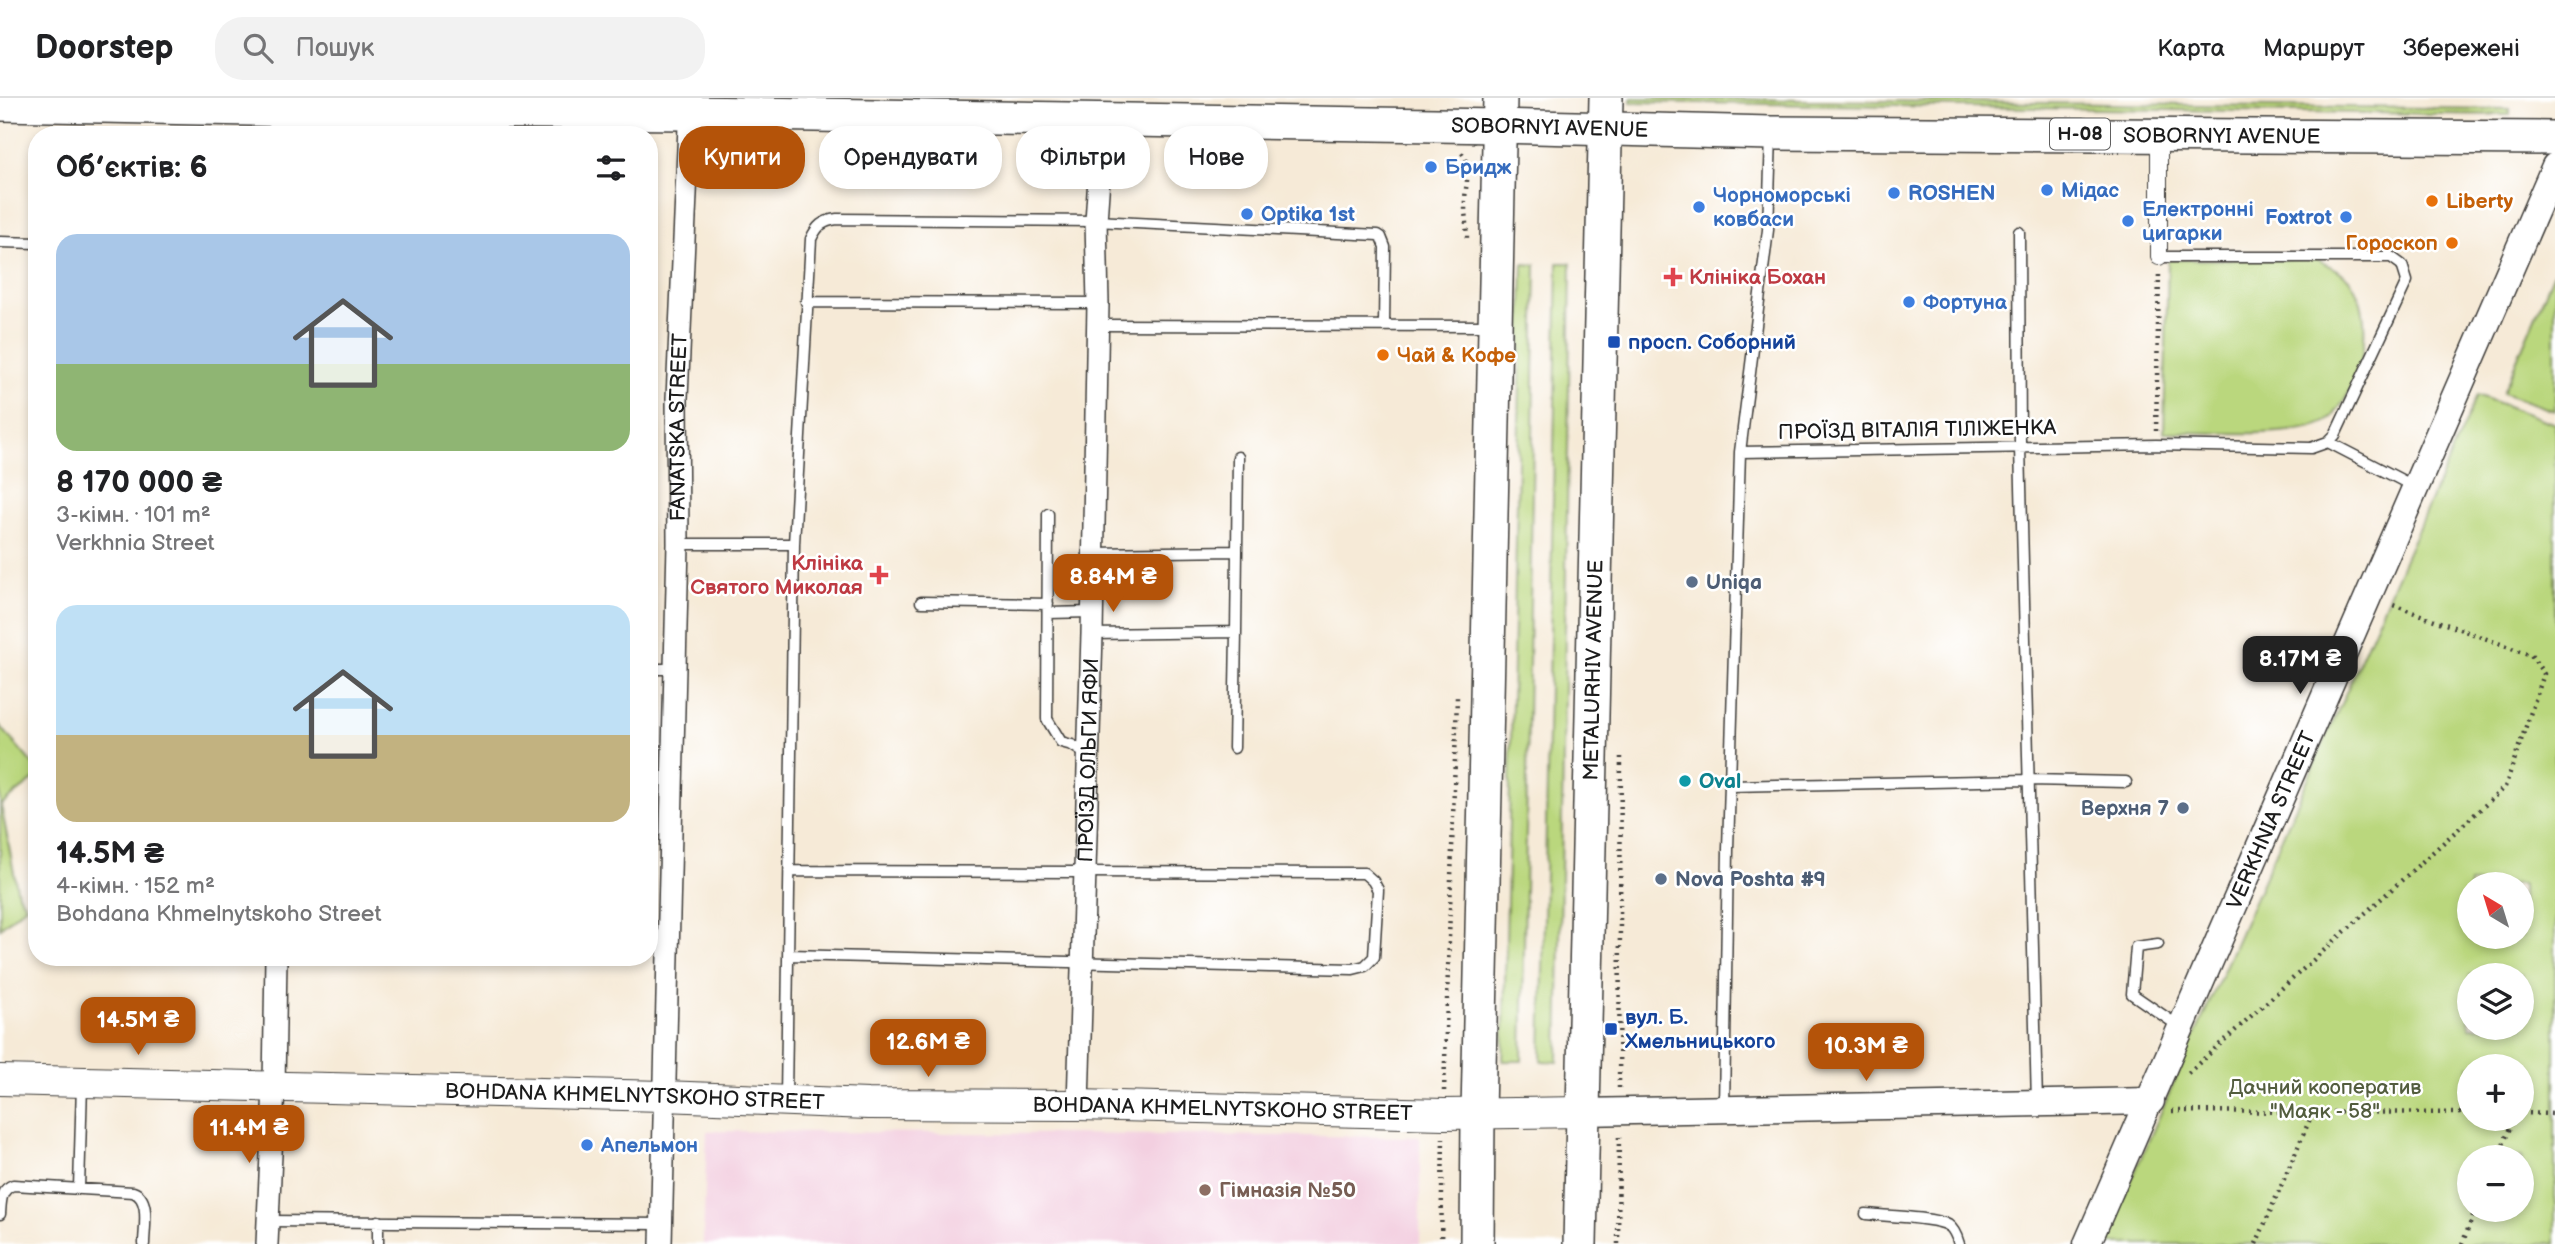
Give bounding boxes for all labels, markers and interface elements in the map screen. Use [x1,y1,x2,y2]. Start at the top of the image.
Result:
search box [215,17,705,80]
text: Doorstep [35,28,173,68]
icon: search [239,29,277,67]
text: Пошук [295,33,374,64]
text: Карта [2157,34,2225,63]
text: Маршрут [2263,34,2365,63]
text: Збережені [2403,34,2520,63]
street label: SOBORNYI AVENUE [1451,113,1649,142]
road number: Н-08 [2050,118,2110,150]
street label: SOBORNYI AVENUE [2123,123,2320,149]
chip: Купити [679,126,805,189]
chip: Орендувати [819,126,1002,189]
chip: Фільтри [1016,126,1150,189]
chip: Нове [1164,126,1268,189]
icon: filters [592,149,630,187]
text: Об’єктів: 6 [56,150,208,186]
place label: Бридж [1445,155,1512,180]
marker: Бридж [1423,159,1439,175]
place label: Мідас [2061,178,2119,203]
place label: ROSHEN [1908,181,1995,206]
marker: Мідас [2039,182,2055,198]
place label: Чорноморські ковбаси [1713,183,1851,232]
marker: ROSHEN [1886,185,1902,201]
place label: Liberty [2446,189,2513,214]
marker: Liberty [2424,193,2440,209]
place label: Електронні цигарки [2142,197,2254,246]
marker: Чорноморські ковбаси [1691,199,1707,215]
place label: Оptika 1st [1261,202,1355,227]
place label: Foxtrot [2265,205,2332,230]
marker: Оptika 1st [1239,206,1255,222]
marker: Foxtrot [2338,209,2354,225]
marker: Електронні цигарки [2120,213,2136,229]
place label: Гороскоп [2345,231,2438,256]
marker: Гороскоп [2444,235,2460,251]
place label: Клініка Бохан [1689,265,1826,290]
marker: Клініка Бохан [1663,267,1683,287]
icon: home [280,280,406,406]
place label: Фортуна [1923,290,2008,315]
marker: Фортуна [1901,294,1917,310]
place label: просп. Соборний [1628,330,1796,355]
street label: FANATSKA STREET [664,332,692,521]
marker: просп. Соборний [1606,334,1622,350]
place label: Чай & Кофе [1397,343,1516,368]
marker: Чай & Кофе [1375,347,1391,363]
street label: ПРОЇЗД ВІТАЛІЯ ТІЛІЖЕНКА [1778,415,2057,445]
text: 8 170 000 ₴ [56,465,222,501]
text: 3-кімн. · 101 m² [56,501,211,529]
text: Verkhnia Street [56,529,215,557]
place label: Клініка Святого Миколая [690,551,864,600]
pin: 8.84M ₴ [1048,554,1178,614]
street label: METALURHIV AVENUE [1578,559,1608,781]
text: 8.84M ₴ [1069,563,1157,591]
marker: Клініка Святого Миколая [869,565,889,585]
place label: Uniqa [1706,570,1762,595]
marker: Uniqa [1684,574,1700,590]
pin: 8.17M ₴ [2235,636,2365,696]
text: 8.17M ₴ [2259,645,2341,673]
icon: home [280,651,406,777]
street label: ПРОЇЗД ОЛЬГИ ЯФИ [1073,658,1104,863]
street label: VERKHNIA STREET [2221,727,2321,913]
place label: Oval [1699,769,1741,794]
marker: Oval [1677,773,1693,789]
place label: Верхня 7 [2081,796,2169,821]
marker: Верхня 7 [2175,800,2191,816]
text: 14.5M ₴ [56,836,164,872]
place label: Nova Poshta #9 [1675,867,1826,892]
marker: Nova Poshta #9 [1653,871,1669,887]
text: 4-кімн. · 152 m² [56,872,215,900]
north arrow [2457,872,2534,948]
map controls [2457,872,2534,1222]
text: Bohdana Khmelnytskoho Street [56,900,382,928]
button: layers [2457,963,2534,1040]
pin: 14.5M ₴ [73,998,203,1057]
place label: вул. Б. Хмельницького [1624,1005,1775,1054]
text: 14.5M ₴ [97,1006,179,1034]
pin: 12.6M ₴ [863,1020,993,1079]
marker: вул. Б. Хмельницького [1603,1021,1619,1037]
pin: 10.3M ₴ [1801,1024,1931,1083]
text: 12.6M ₴ [886,1028,970,1056]
text: 10.3M ₴ [1824,1032,1908,1060]
button: + [2457,1054,2534,1131]
park label: Дачний кооператив "Маяк - 58" [2229,1075,2421,1124]
street label: BOHDANA KHMELNYTSKOHO STREET [444,1078,826,1115]
street label: BOHDANA KHMELNYTSKOHO STREET [1033,1092,1413,1126]
pin: 11.4M ₴ [184,1105,314,1165]
text: 11.4M ₴ [209,1114,289,1142]
place label: Апельмон [600,1133,698,1158]
marker: Апельмон [579,1137,595,1153]
button: − [2457,1145,2534,1222]
place label: Гімназія №50 [1219,1178,1356,1203]
marker: Гімназія №50 [1197,1182,1213,1198]

